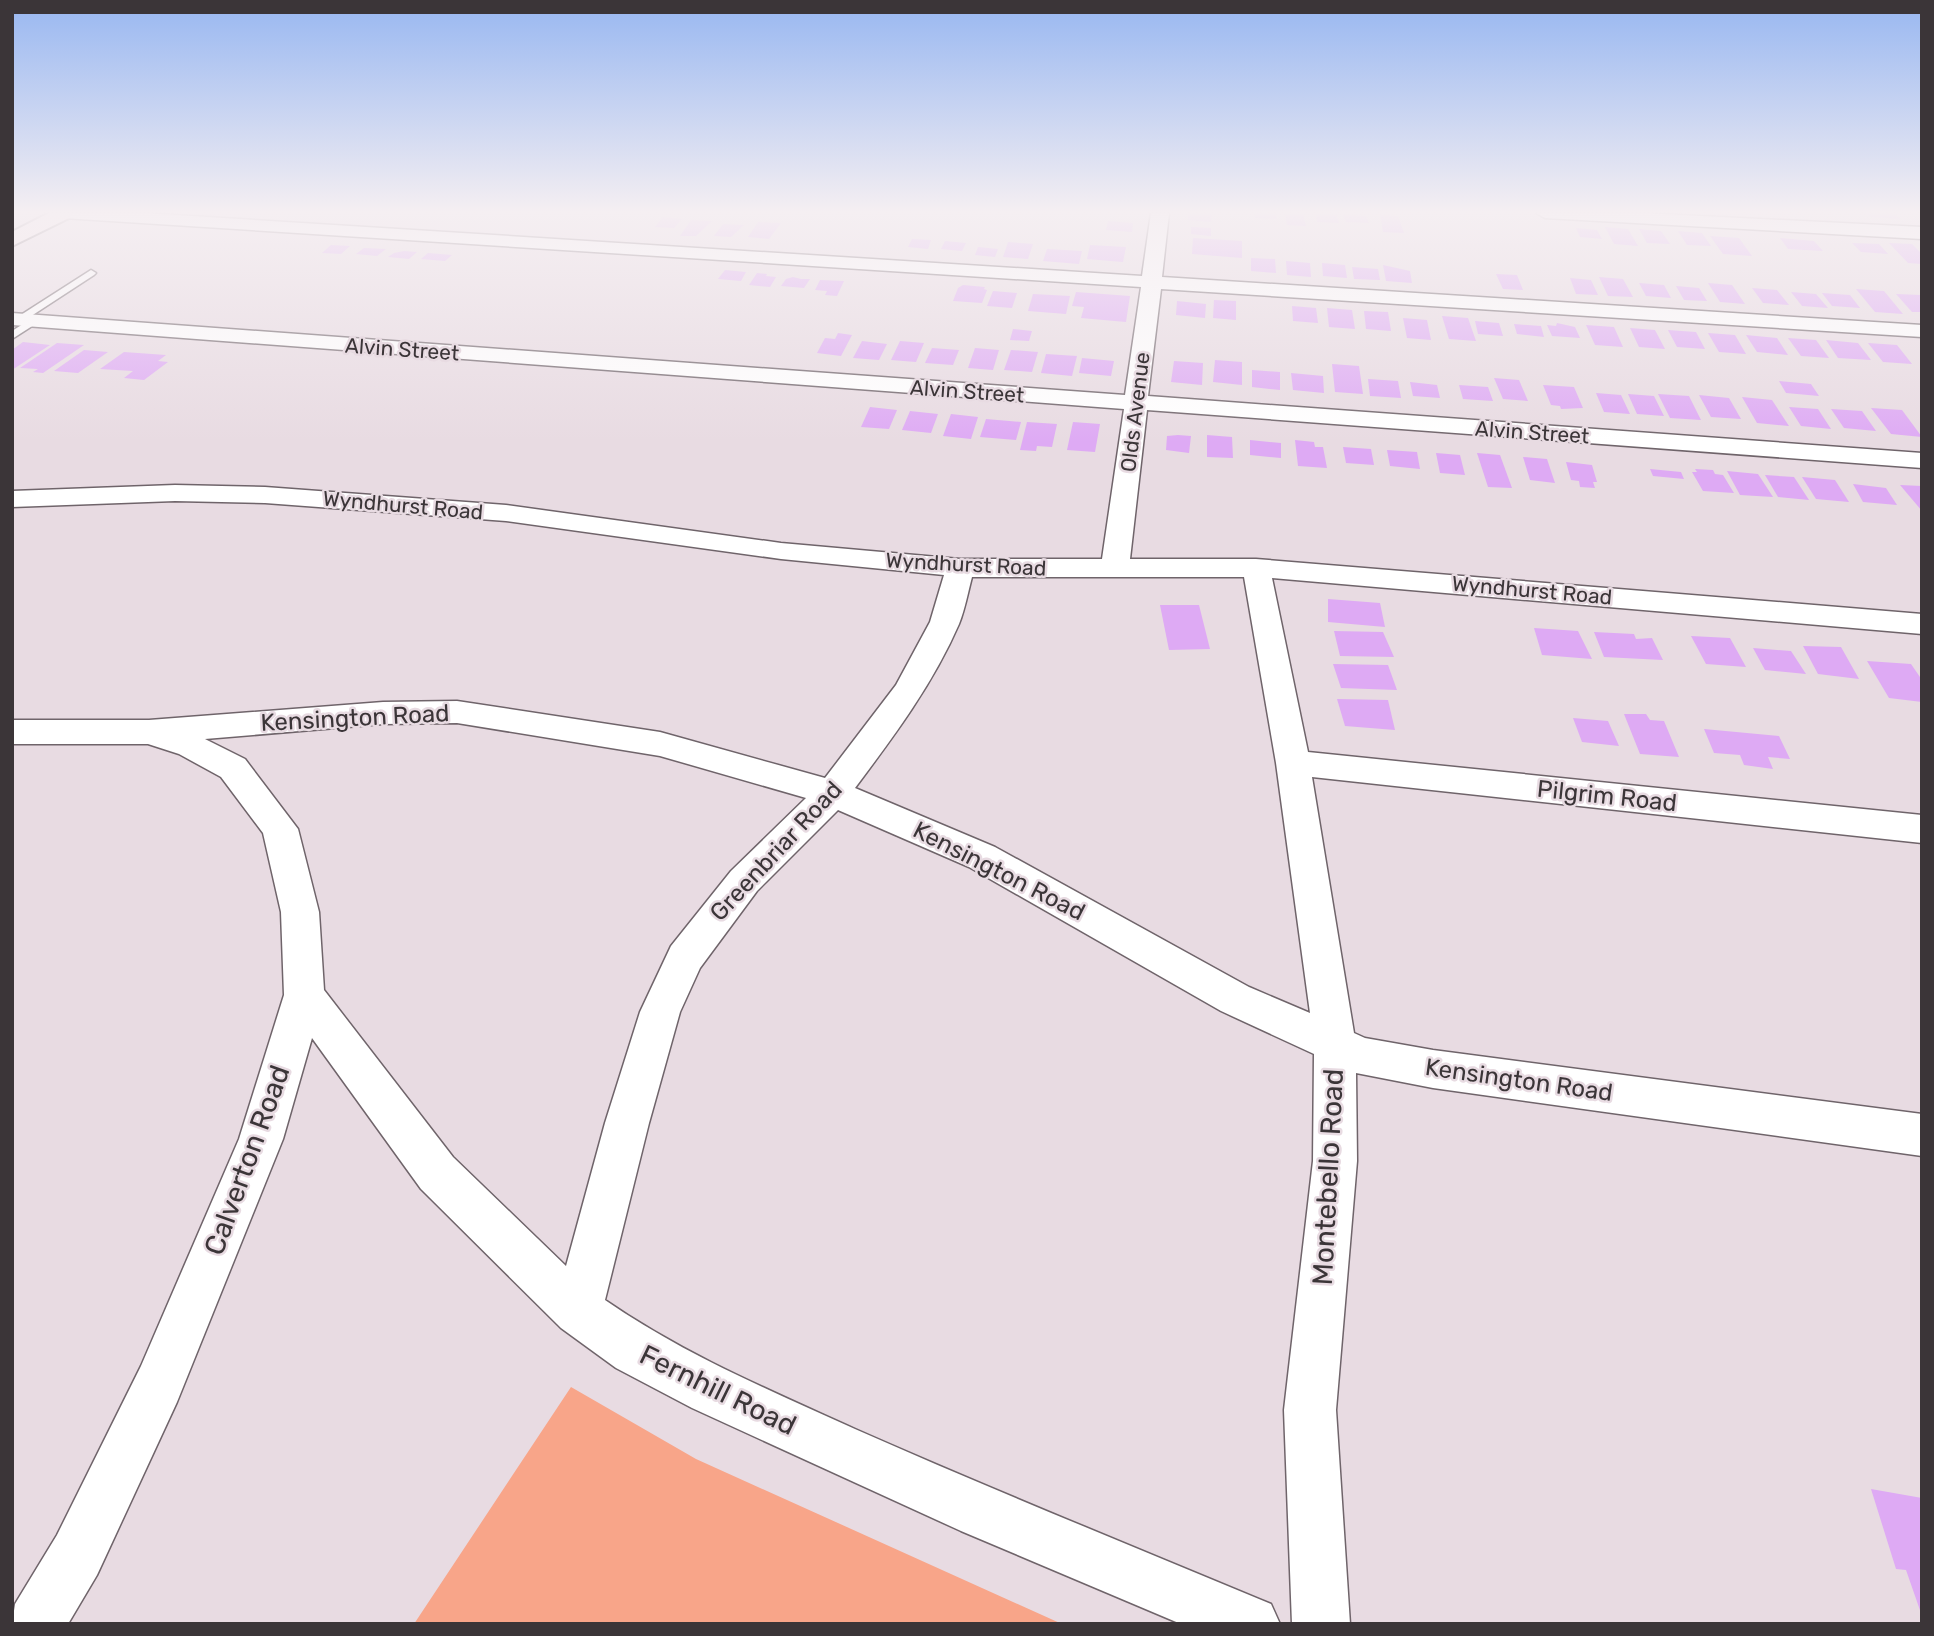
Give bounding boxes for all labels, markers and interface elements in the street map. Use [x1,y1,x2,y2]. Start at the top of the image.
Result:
street label: Alvin Street [344,333,460,365]
street label: Olds Avenue [1115,351,1155,473]
street label: Alvin Street [909,375,1025,407]
street label: Alvin Street [1474,416,1590,448]
street label: Wyndhurst Road [322,486,484,524]
street label: Wyndhurst Road [885,547,1047,581]
street label: Wyndhurst Road [1451,571,1613,609]
street label: Kensington Road [260,699,450,737]
street label: Greenbriar Road [704,775,848,927]
street label: Pilgrim Road [1536,775,1678,817]
street label: Kensington Road [908,816,1090,926]
street label: Kensington Road [1423,1053,1615,1107]
street label: Calverton Road [197,1061,297,1259]
street label: Montebello Road [1306,1068,1350,1286]
street label: Fernhill Road [634,1338,802,1442]

